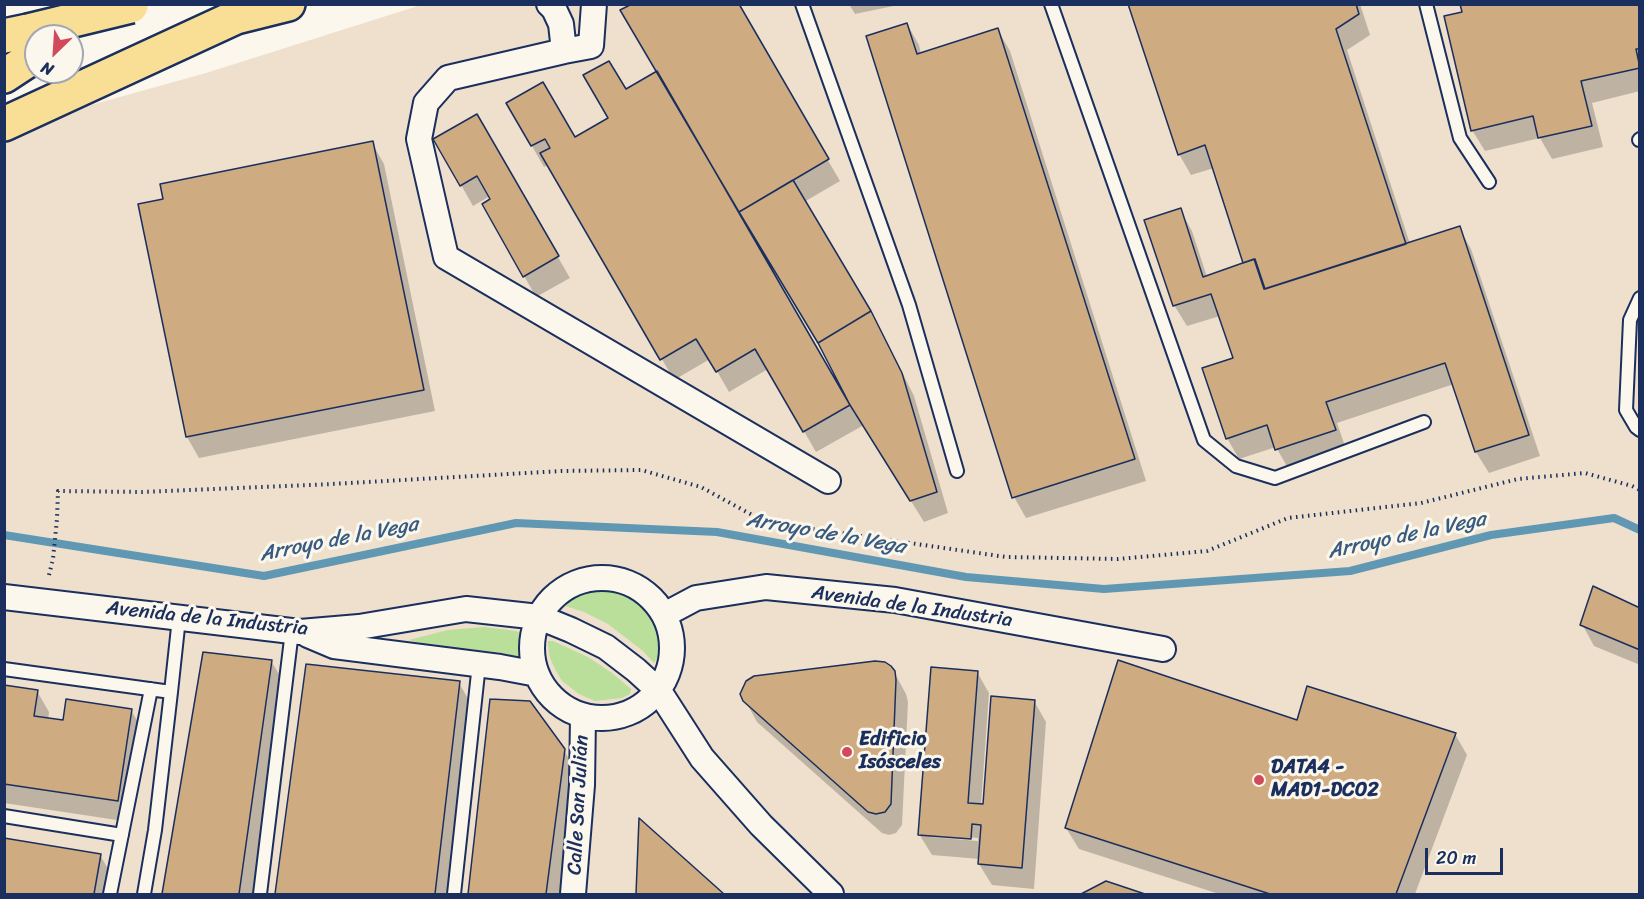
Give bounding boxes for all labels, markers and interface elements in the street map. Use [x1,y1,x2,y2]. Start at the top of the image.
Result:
north arrow [24,24,84,84]
text: N [36,53,58,84]
water label: Arroyo de la Vega [1326,507,1488,565]
water label: Arroyo de la Vega [745,508,907,560]
water label: Arroyo de la Vega [258,512,420,568]
street label: Avenida de la Industria [810,581,1014,633]
street label: Avenida de la Industria [105,596,309,642]
place label: Edificio Isósceles [859,728,941,775]
street label: Calle San Julián [563,734,595,876]
marker: Edificio Isósceles [840,745,854,759]
place label: DATA4 - MAD1-DC02 [1271,756,1379,803]
marker: DATA4 - MAD1-DC02 [1252,773,1266,787]
scale bar [1428,836,1506,874]
text: 20 m [1436,842,1476,874]

